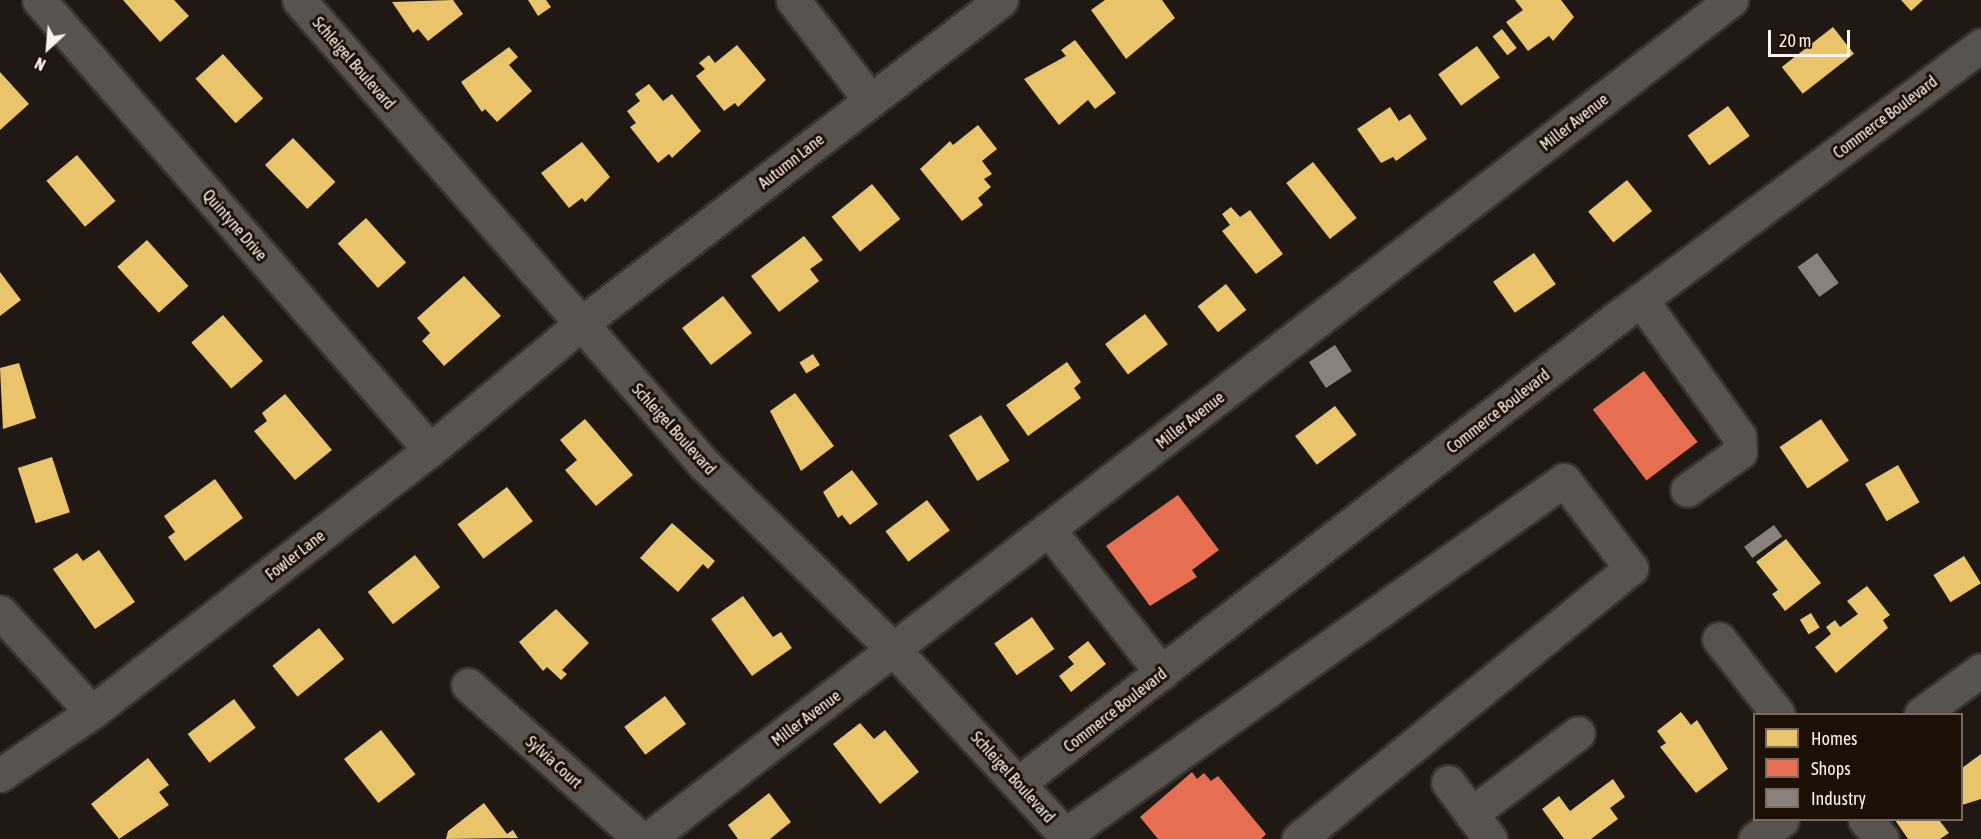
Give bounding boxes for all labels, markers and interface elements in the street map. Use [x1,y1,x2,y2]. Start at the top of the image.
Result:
street label: Schleigel Boulevard [309,13,399,113]
north arrow [18,18,78,78]
scale bar [1771,18,1854,56]
text: 20 m [1779,30,1811,51]
text: N [32,54,48,74]
street label: Commerce Boulevard [1829,72,1941,162]
street label: Miller Avenue [1536,89,1612,155]
street label: Autumn Lane [754,129,828,193]
street label: Quintyne Drive [199,186,271,264]
street label: Commerce Boulevard [1443,365,1553,457]
street label: Schleigel Boulevard [628,380,720,478]
street label: Miller Avenue [1152,387,1228,453]
street label: Fowler Lane [262,526,328,584]
street label: Commerce Boulevard [1060,664,1170,756]
street label: Miller Avenue [768,686,844,750]
legend [1753,713,1963,821]
street label: Schleigel Boulevard [967,728,1059,826]
text: Homes [1811,728,1857,749]
street label: Sylvia Court [522,732,586,792]
text: Shops [1811,758,1851,779]
text: Industry [1811,788,1866,809]

